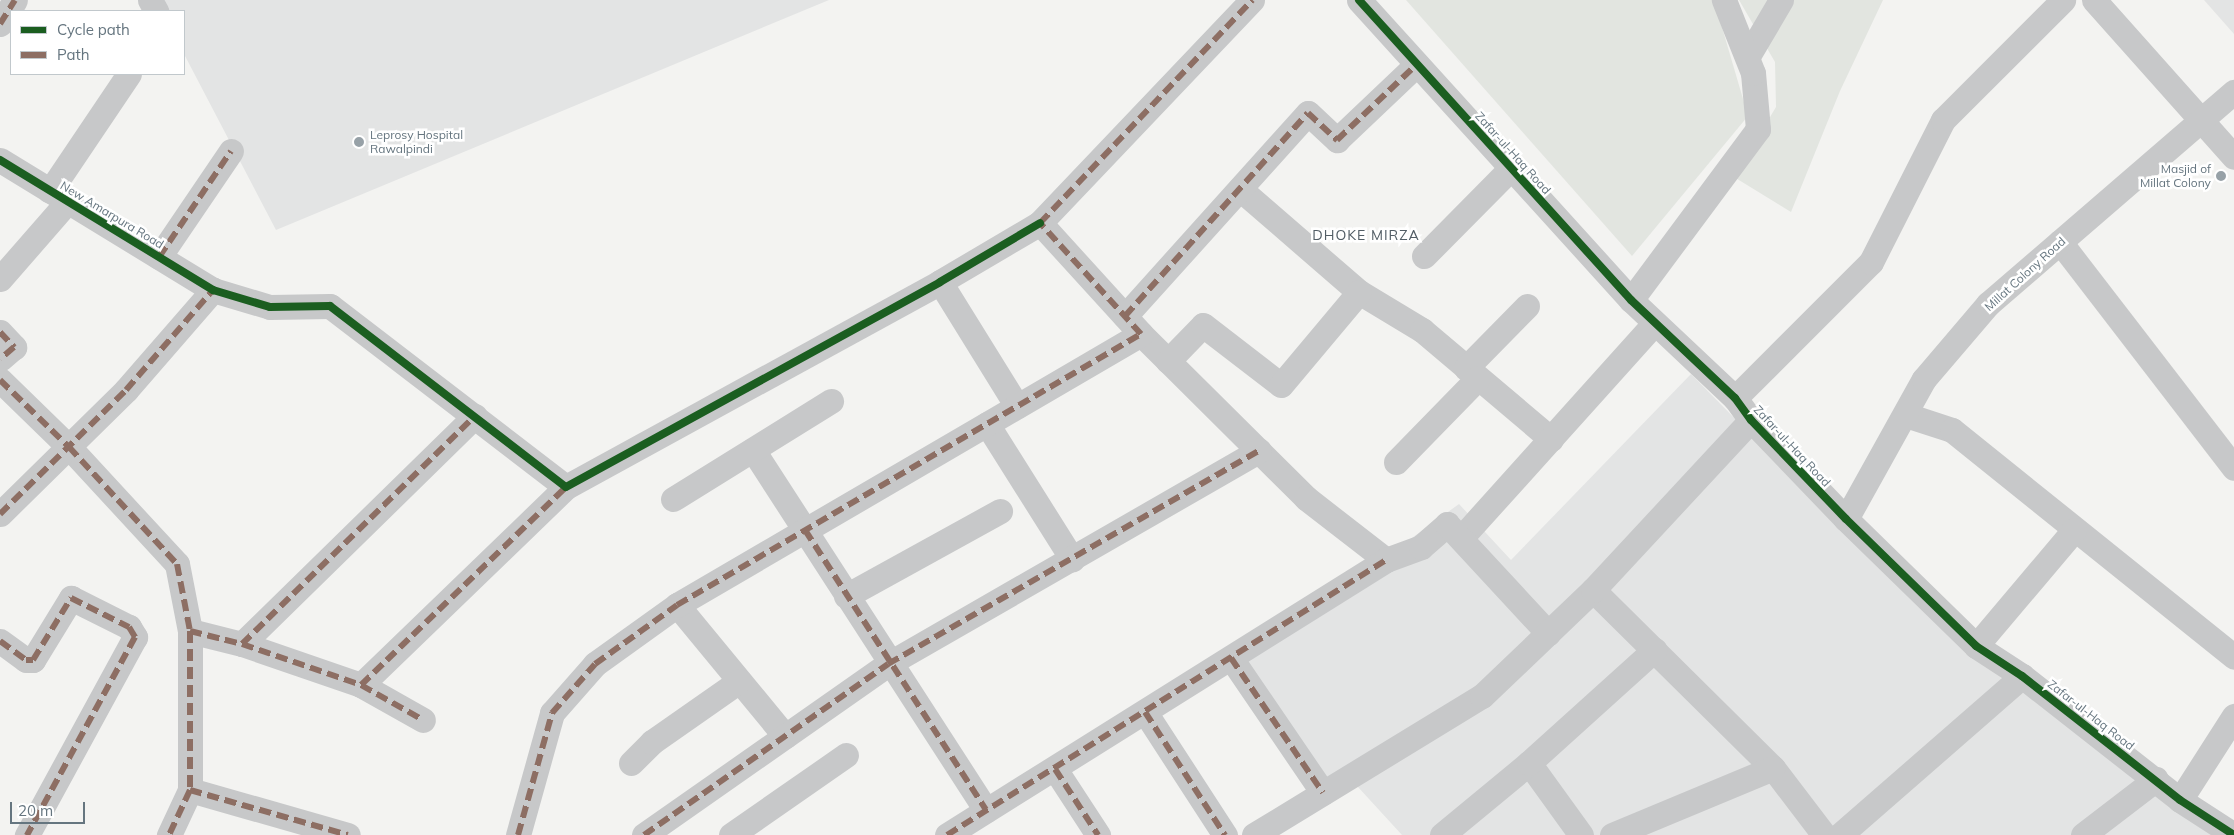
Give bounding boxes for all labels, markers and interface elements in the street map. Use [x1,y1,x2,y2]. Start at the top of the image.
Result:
legend [10,10,185,75]
text: Cycle path [57,20,130,39]
text: Path [57,45,89,64]
street label: Zafar-ul-Haq Road [1472,109,1554,197]
place label: Leprosy Hospital Rawalpindi [370,128,463,156]
marker: Leprosy Hospital Rawalpindi [352,135,366,149]
place label: Masjid of Millat Colony [2140,162,2211,190]
marker: Masjid of Millat Colony [2215,170,2227,182]
street label: New Amarpura Road [58,178,166,252]
district label: DHOKE MIRZA [1311,227,1421,243]
street label: Millat Colony Road [1982,234,2068,314]
street label: Zafar-ul-Haq Road [1751,402,1833,490]
street label: Zafar-ul-Haq Road [2045,677,2137,753]
scale bar [12,792,88,824]
text: 20 m [18,801,53,820]

